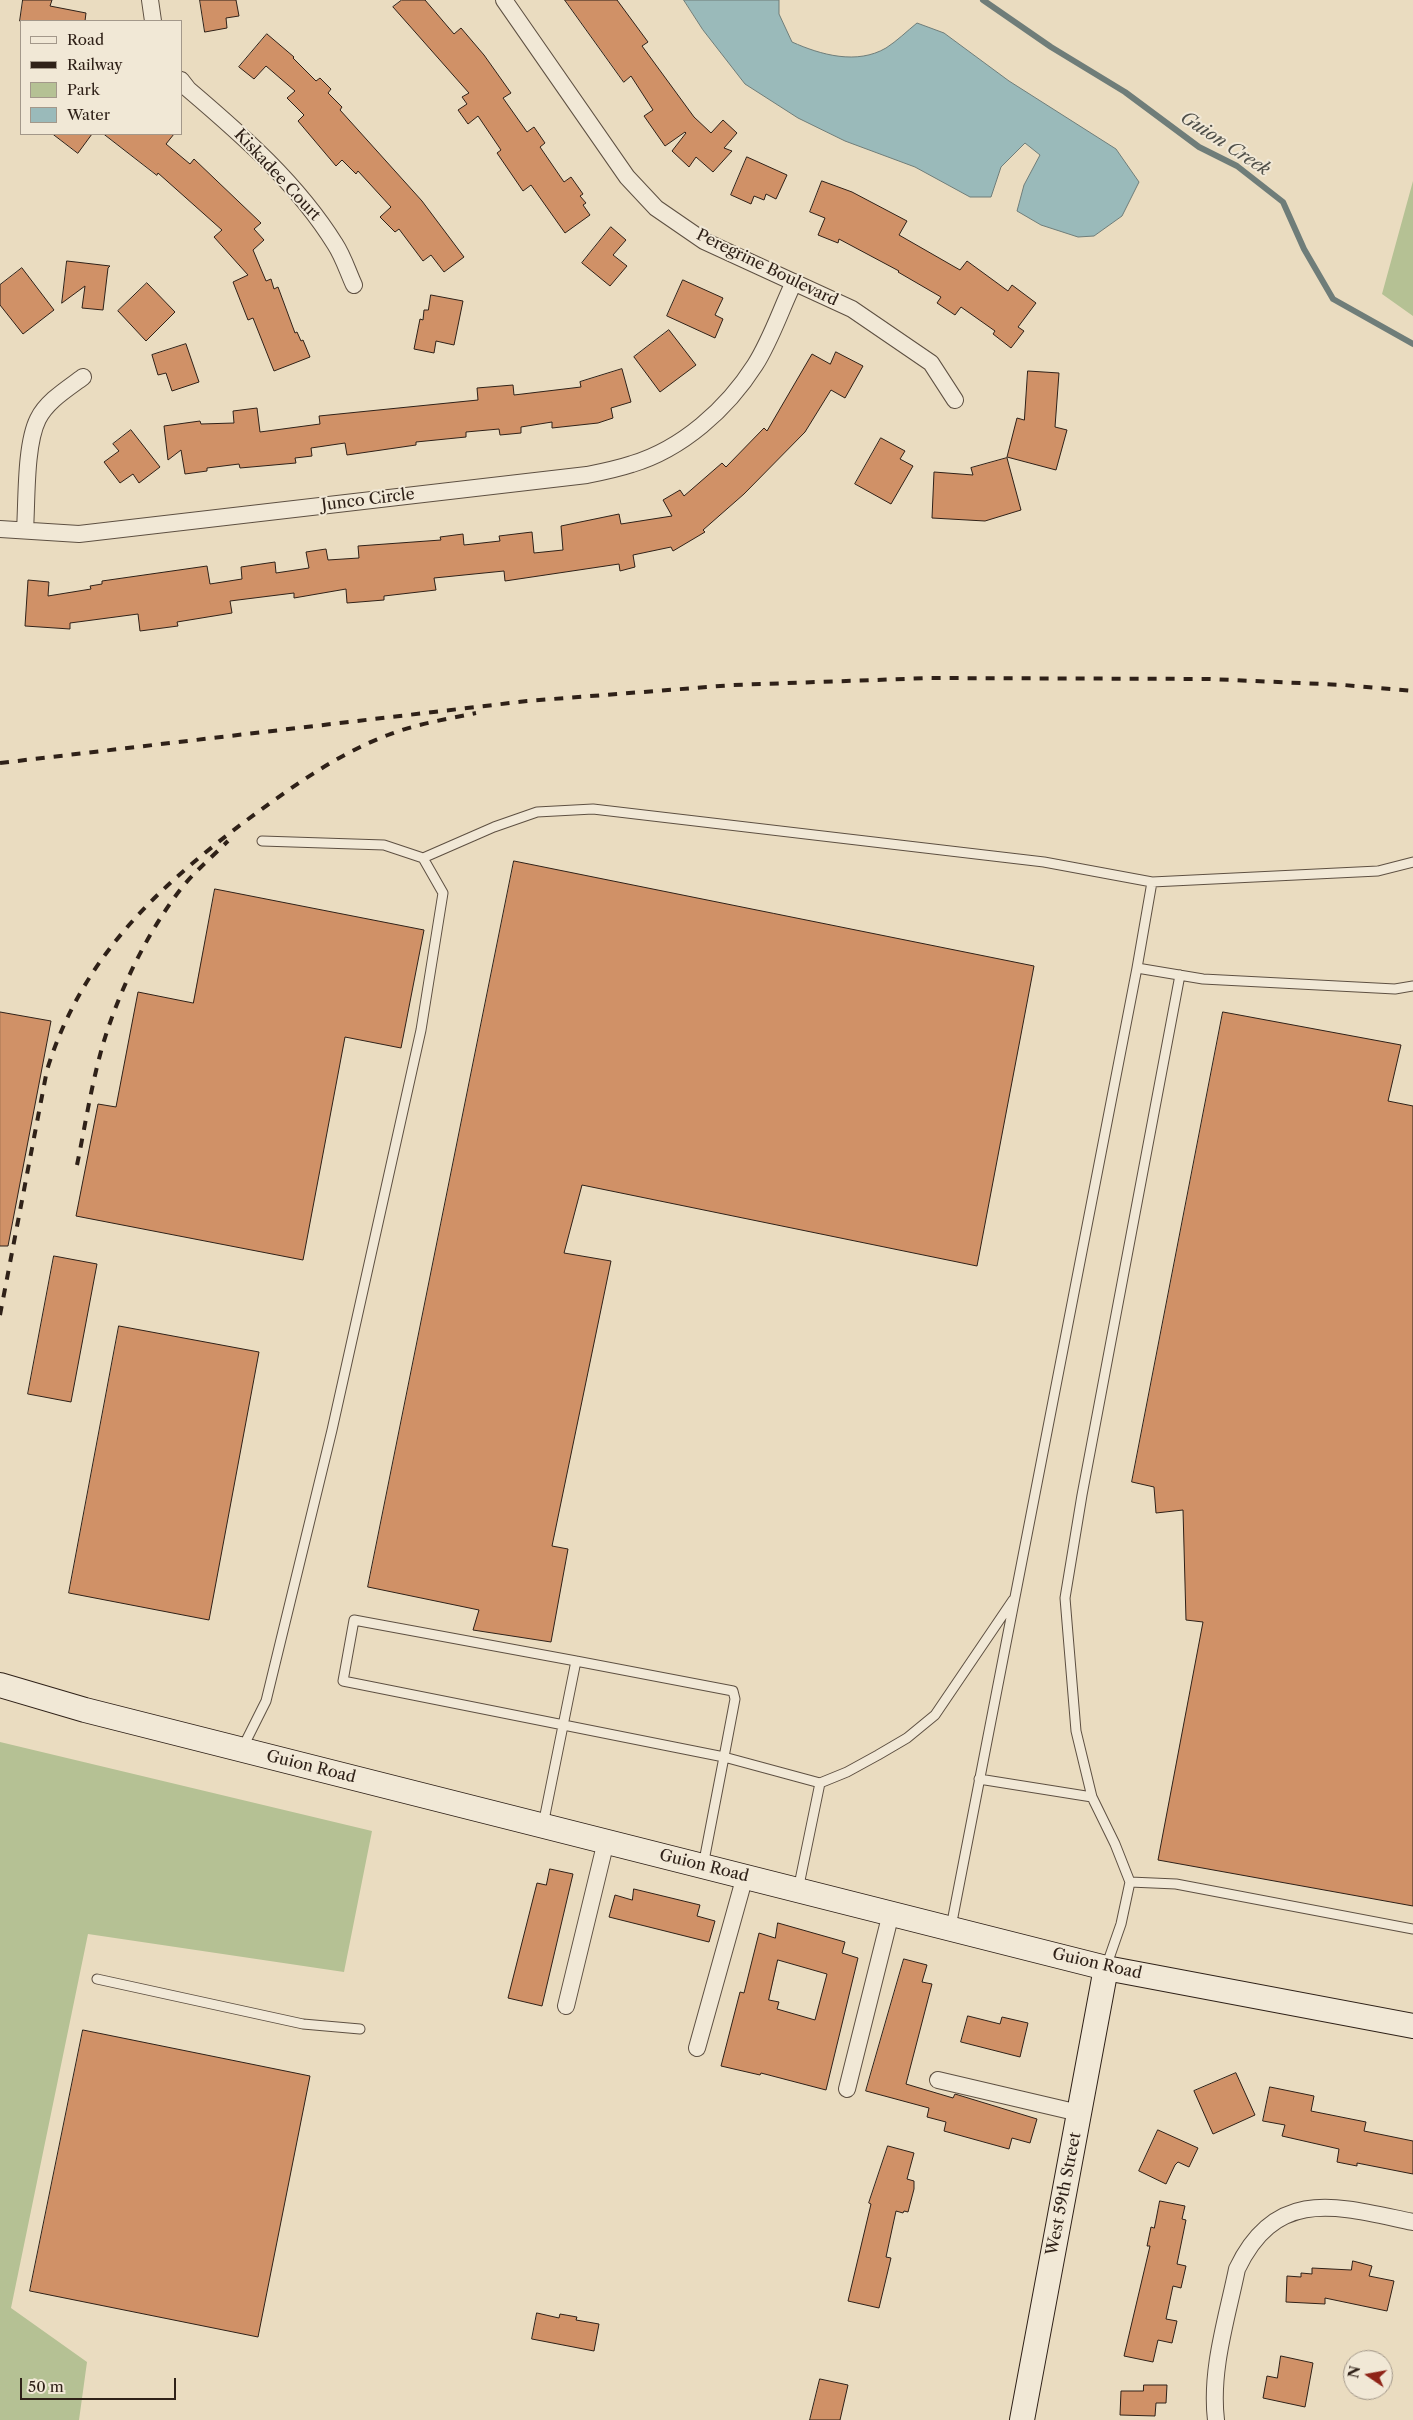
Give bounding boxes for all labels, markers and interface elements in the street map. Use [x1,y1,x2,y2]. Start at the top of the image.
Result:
legend [20,20,182,135]
text: Road [67,30,104,49]
text: Railway [67,55,123,74]
text: Park [67,80,100,99]
text: Water [67,105,110,124]
water label: Guion Creek [1176,107,1274,181]
street label: Kiskadee Court [230,125,324,225]
street label: Peregrine Boulevard [693,225,841,311]
street label: Junco Circle [320,485,416,515]
street label: Guion Road [264,1747,358,1787]
street label: Guion Road [657,1846,751,1886]
street label: Guion Road [1050,1944,1144,1984]
street label: West 59th Street [1043,2131,1085,2257]
north arrow [1343,2350,1393,2400]
text: N [1344,2364,1364,2380]
scale bar [22,2368,179,2400]
text: 50 m [28,2377,64,2396]

